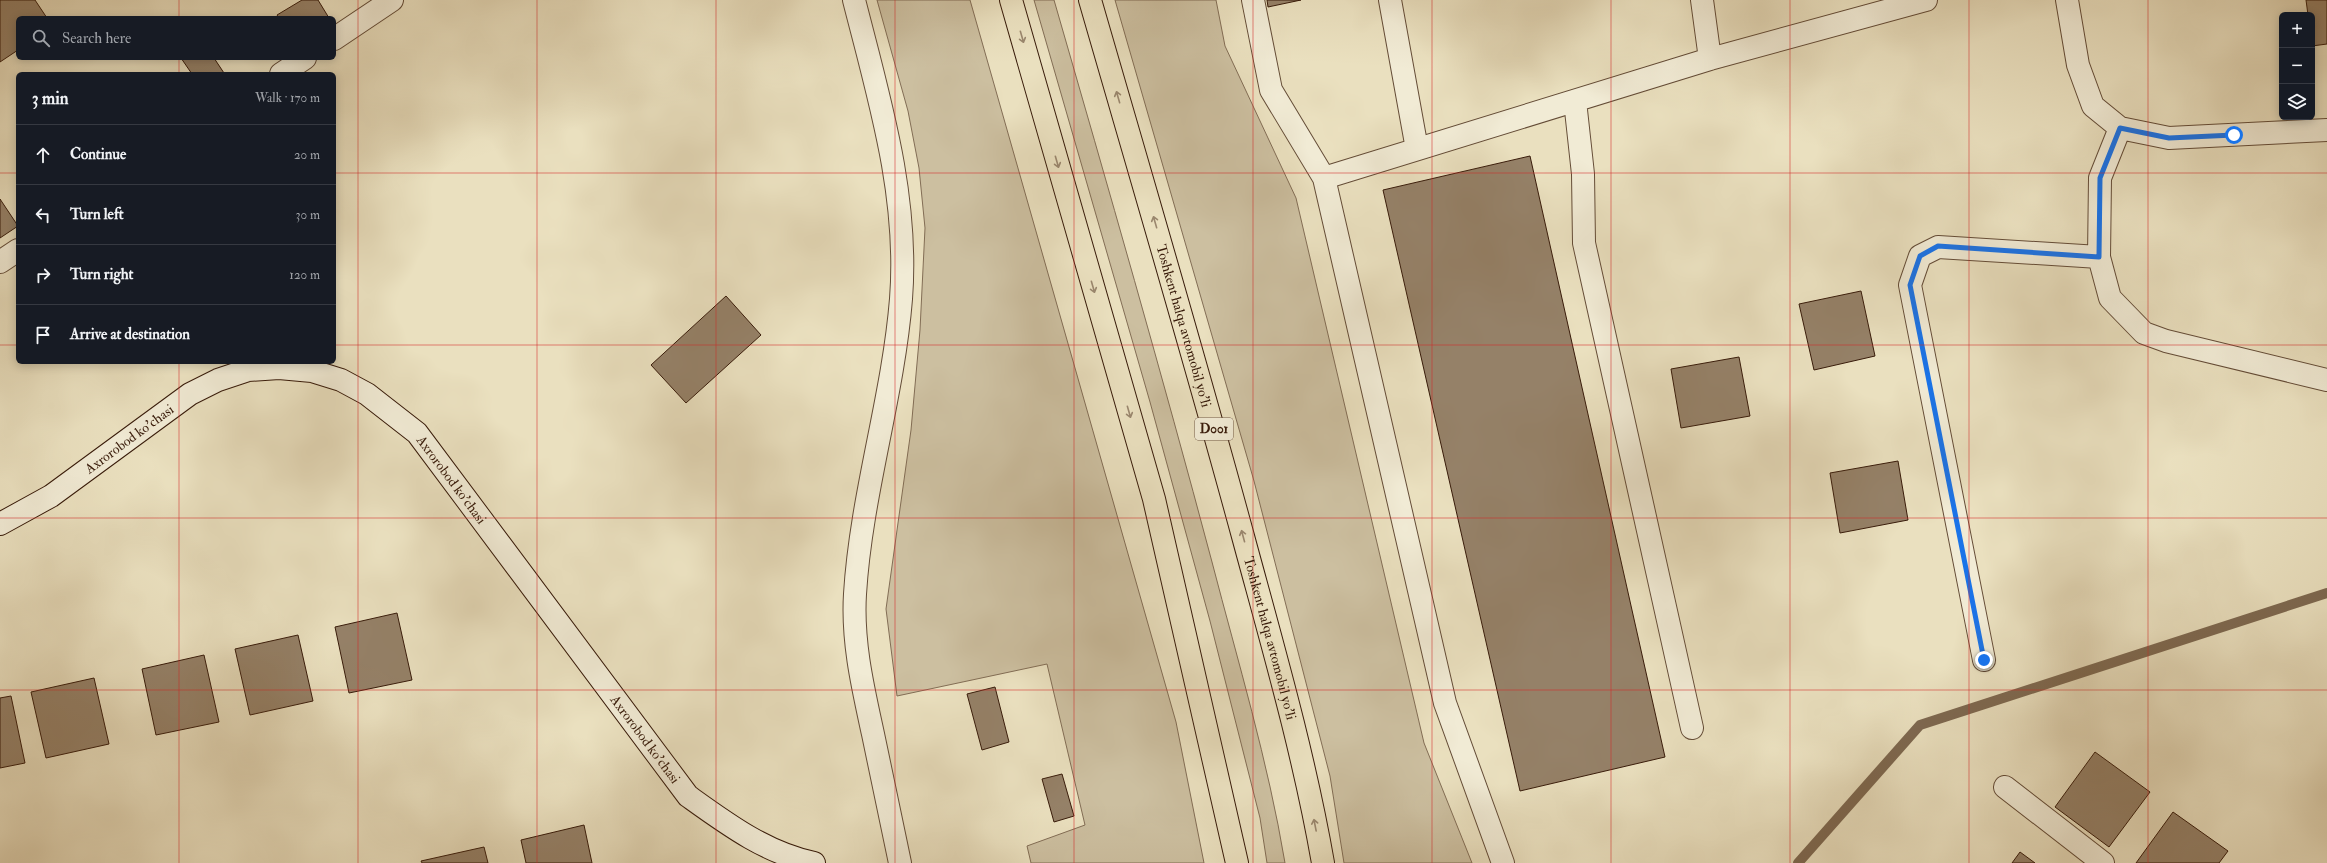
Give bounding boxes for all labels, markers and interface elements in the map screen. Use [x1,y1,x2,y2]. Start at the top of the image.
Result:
map controls [2279,12,2315,120]
button: + [2279,12,2315,48]
search box [16,16,336,60]
icon: search [30,27,52,49]
text: Search here [62,29,131,48]
one-way arrow [1018,31,1026,44]
button: − [2279,48,2315,84]
button: layers [2279,84,2315,120]
text: 3 min [32,88,69,109]
text: Walk · 170 m [255,90,320,106]
one-way arrow [1114,91,1121,104]
route start [2225,126,2243,144]
icon: ahead [32,144,54,166]
text: Continue [70,145,126,164]
text: 20 m [294,147,320,163]
one-way arrow [1054,156,1061,169]
icon: left [32,204,54,226]
text: Turn left [70,205,124,224]
text: 30 m [296,207,320,223]
one-way arrow [1151,216,1158,229]
street label: Toshkent halqa avtomobil yo'li [1153,242,1215,409]
icon: right [32,264,54,286]
text: Turn right [70,265,133,284]
text: 120 m [289,267,320,283]
one-way arrow [1090,281,1097,294]
icon: arrive [32,324,54,346]
text: Arrive at destination [70,325,190,344]
street label: Axrorobod ko'chasi [80,400,177,478]
one-way arrow [1126,406,1133,419]
road number: D001 [1195,418,1233,440]
street label: Axrorobod ko'chasi [413,431,490,527]
one-way arrow [1238,530,1246,543]
street label: Toshkent halqa avtomobil yo'li [1240,554,1300,722]
route end [1975,651,1993,669]
street label: Axrorobod ko'chasi [606,691,684,787]
one-way arrow [1311,819,1319,832]

